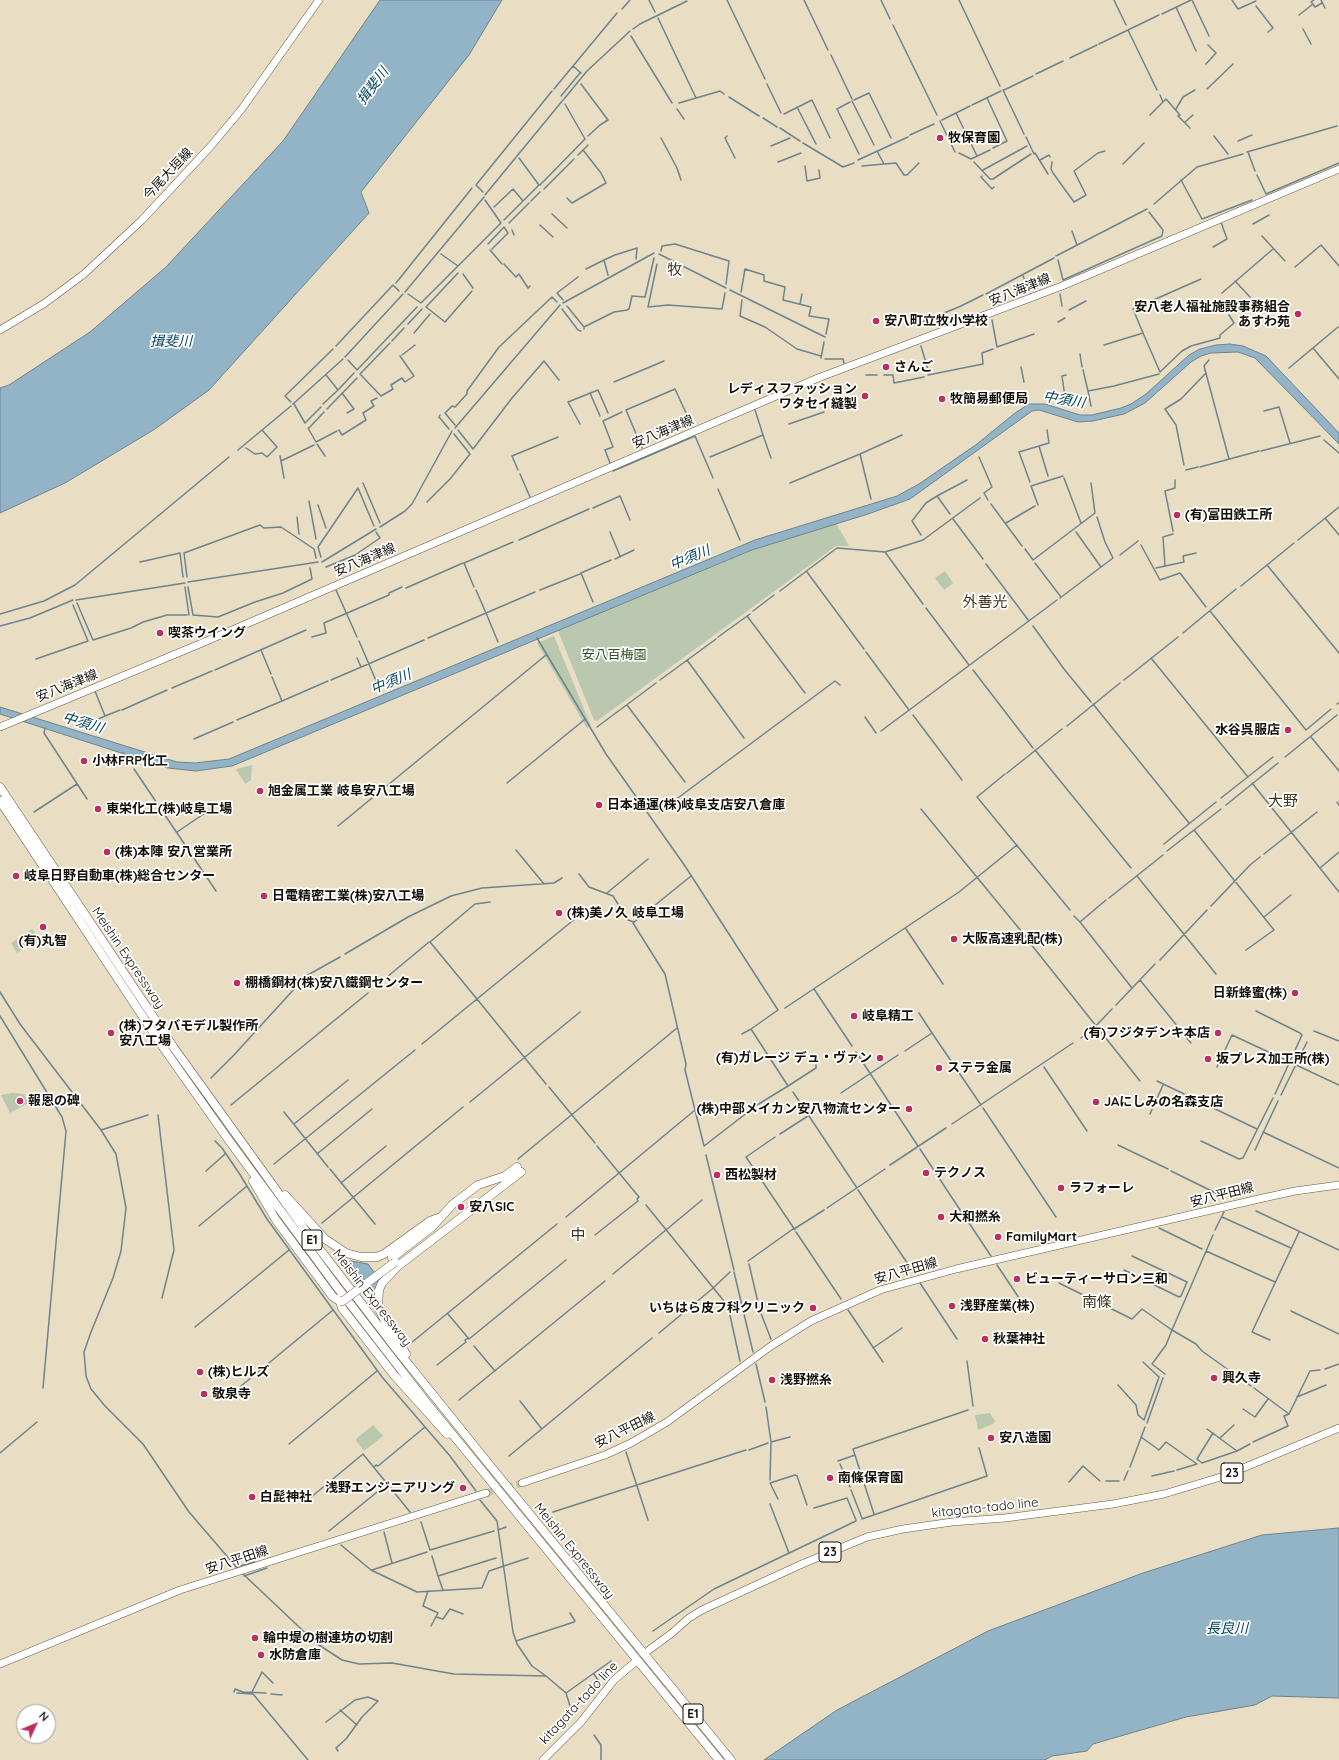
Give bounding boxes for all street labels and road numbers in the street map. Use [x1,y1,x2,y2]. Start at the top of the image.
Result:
street label: 今尾大垣線 [140,145,196,203]
street label: 安八海津線 [987,271,1053,309]
street label: 安八海津線 [630,412,696,452]
street label: 安八海津線 [332,540,398,580]
street label: 安八海津線 [34,667,100,705]
street label: Meishin Expressway [88,904,168,1012]
street label: 安八平田線 [1189,1180,1255,1210]
road number: E1 [302,1230,322,1250]
street label: Meishin Expressway [329,1246,415,1350]
street label: 安八平田線 [873,1255,939,1287]
street label: 安八平田線 [592,1409,658,1451]
road number: 23 [1221,1463,1243,1483]
street label: kitagata-tado line [931,1495,1039,1521]
street label: Meishin Expressway [530,1500,618,1602]
road number: 23 [819,1542,841,1562]
street label: 安八平田線 [204,1543,270,1577]
street label: kitagata-tado line [537,1658,621,1748]
road number: E1 [683,1704,703,1724]

